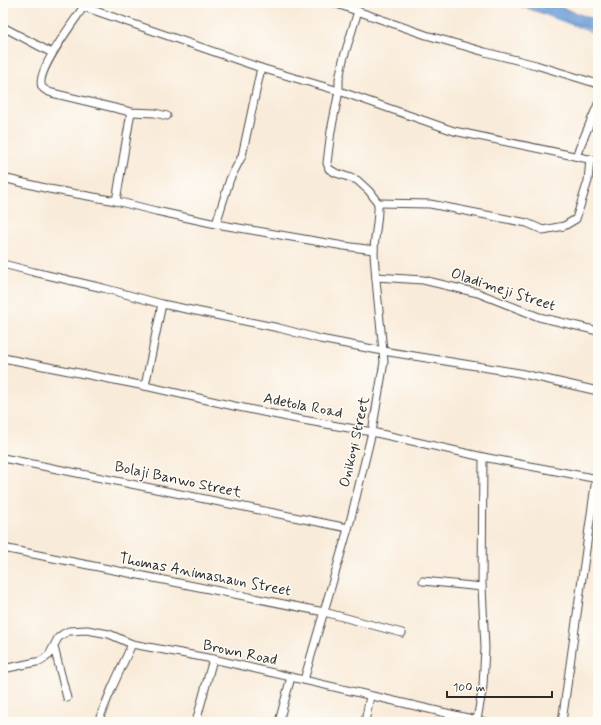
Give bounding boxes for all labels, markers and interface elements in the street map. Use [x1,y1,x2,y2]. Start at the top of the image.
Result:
street label: Oladimeji Street [448,264,558,316]
street label: Adetola Road [262,389,344,423]
street label: Onikoyi Street [335,395,375,489]
street label: Bolaji Banwo Street [113,457,243,503]
street label: Thomas Animashaun Street [117,549,293,602]
street label: Brown Road [201,635,279,671]
scale bar [447,673,552,699]
text: 100 m [453,680,485,696]

